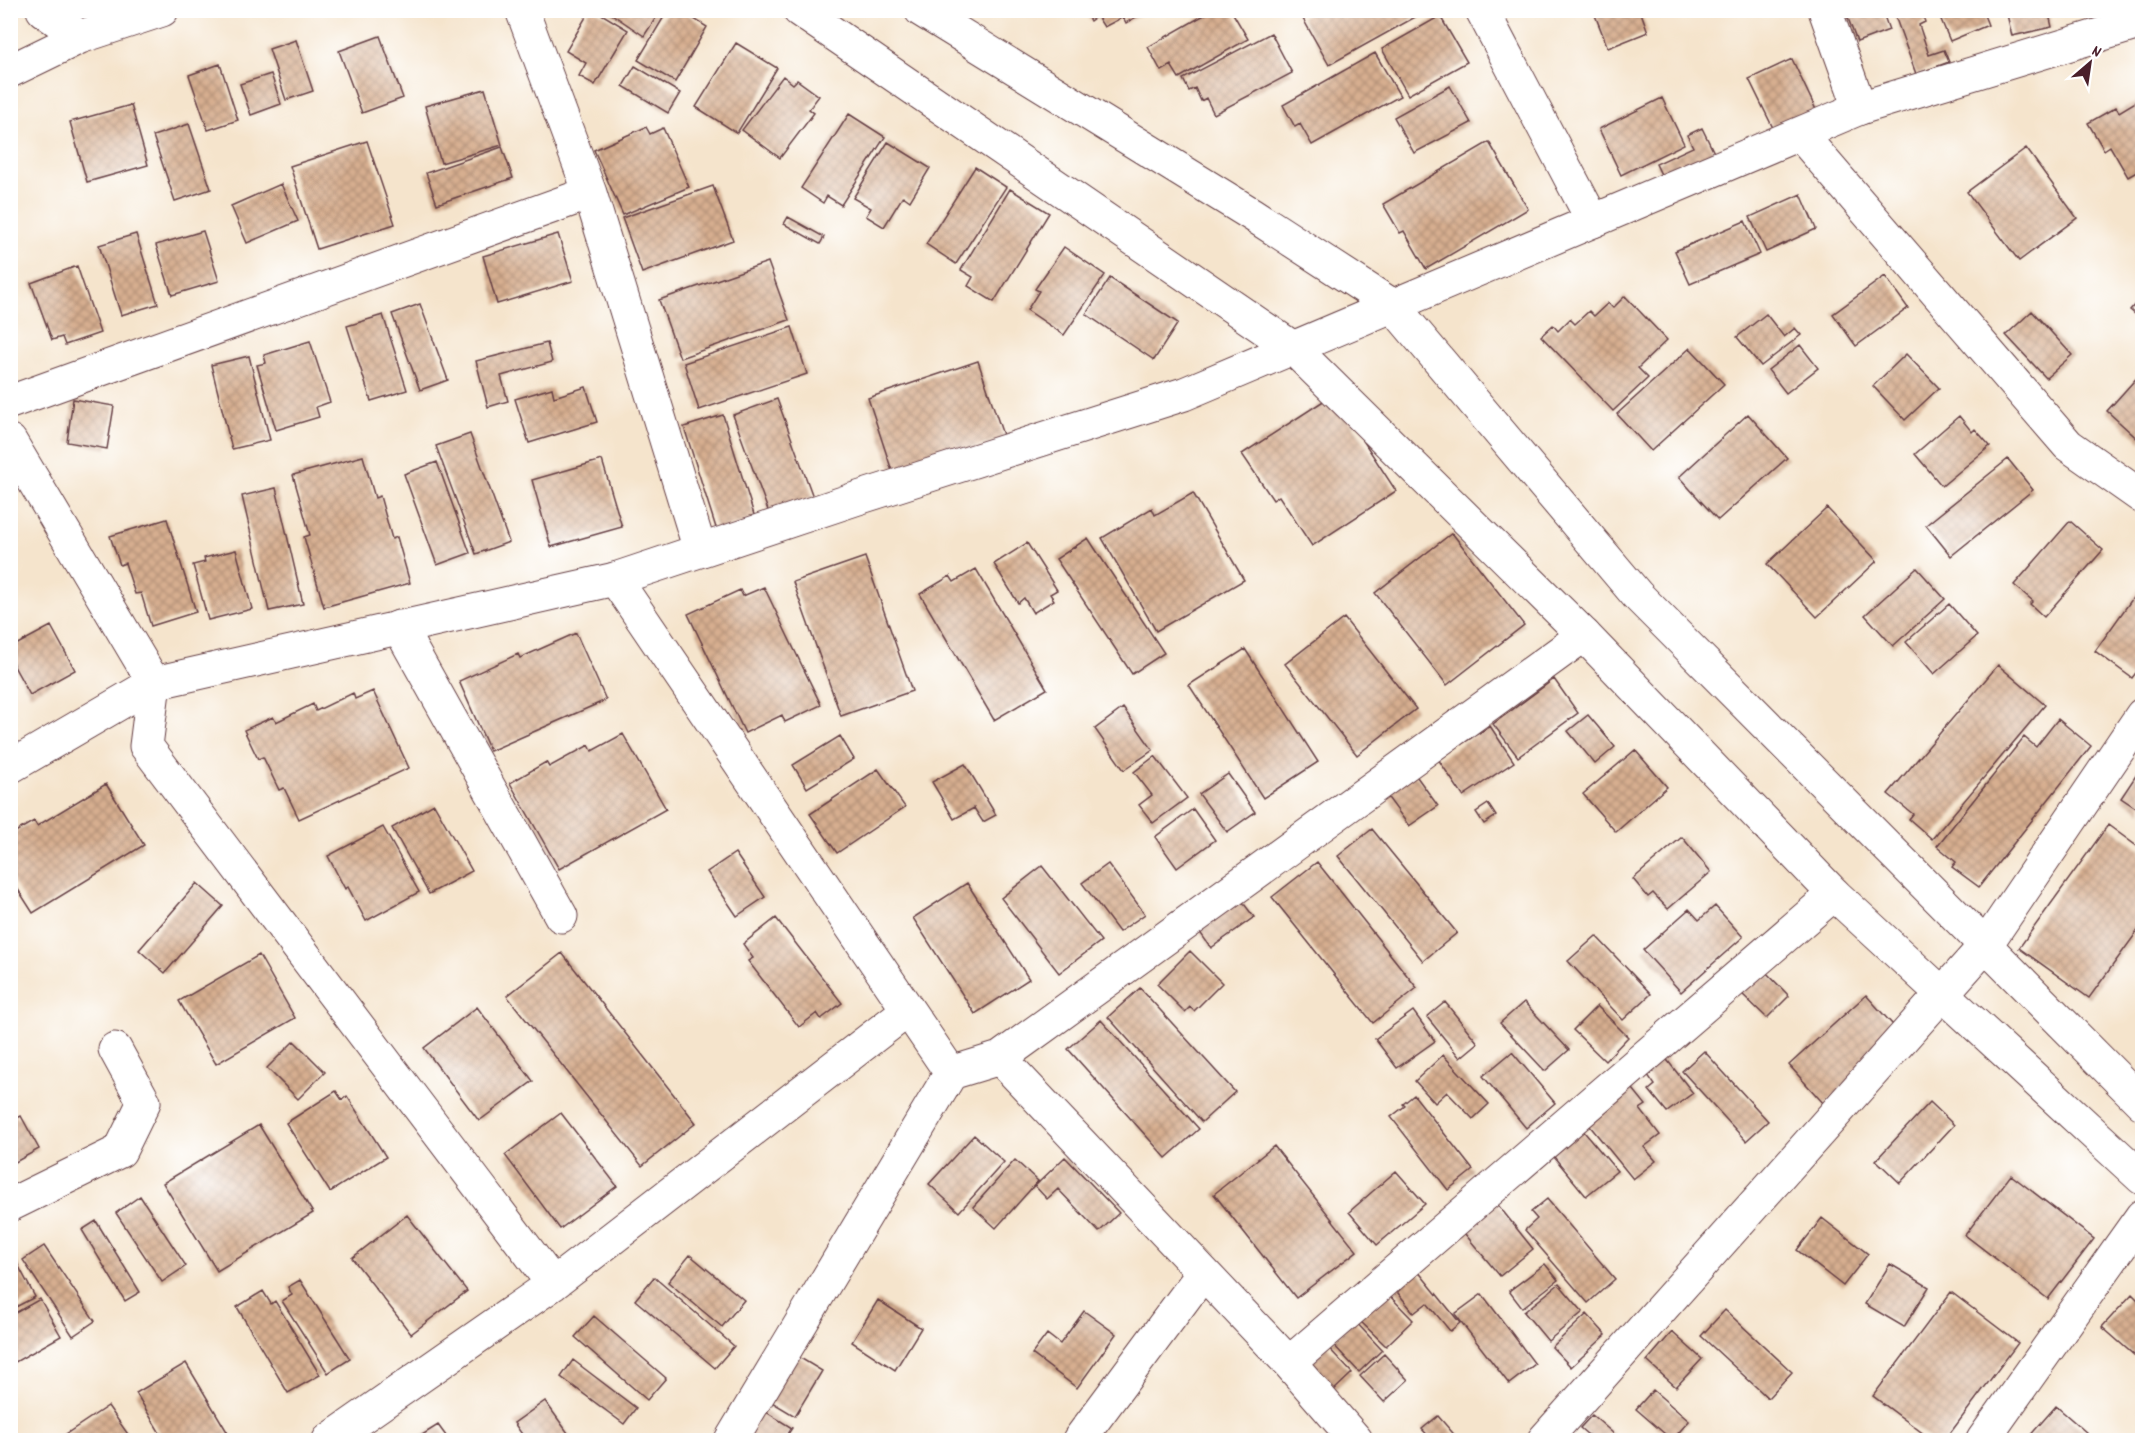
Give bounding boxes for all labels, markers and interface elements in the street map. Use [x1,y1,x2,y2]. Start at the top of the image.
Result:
north arrow [2060,33,2120,93]
text: N [2087,40,2105,64]

